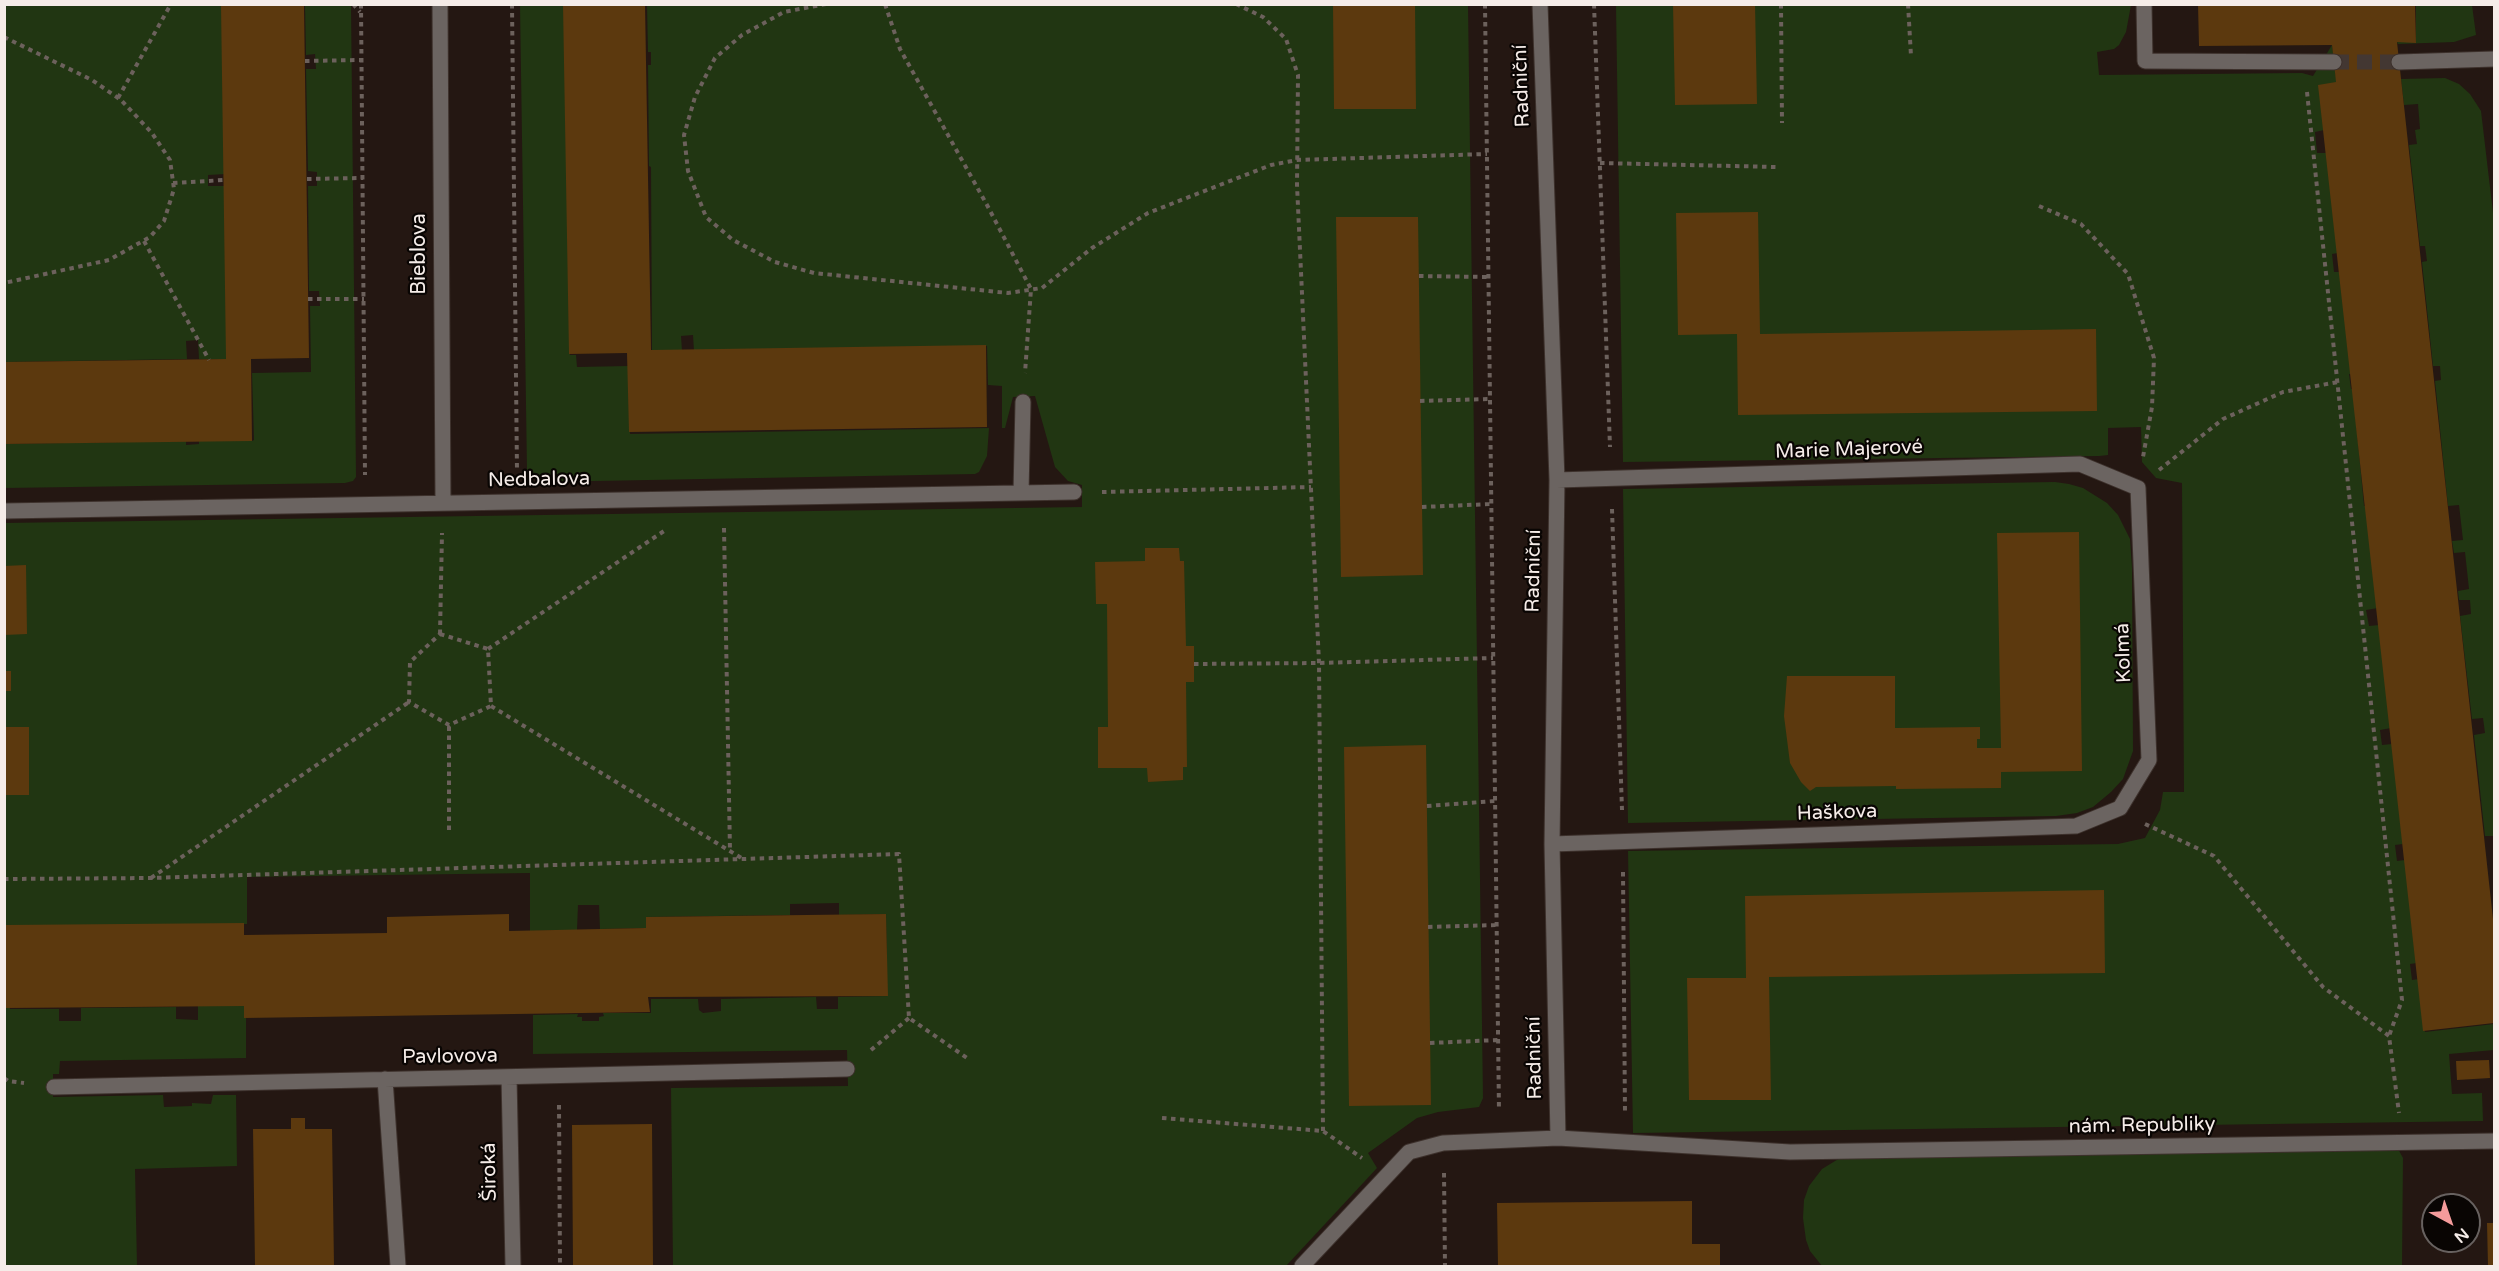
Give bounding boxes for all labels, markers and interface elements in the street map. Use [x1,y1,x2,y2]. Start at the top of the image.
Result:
street label: Radniční [1509,44,1535,128]
street label: Bieblova [408,213,432,295]
street label: Marie Majerové [1775,435,1923,465]
street label: Nedbalova [488,467,590,493]
street label: Radniční [1521,529,1547,613]
street label: Kolmá [2111,623,2137,683]
street label: Haškova [1796,800,1878,826]
street label: Radniční [1522,1016,1548,1100]
street label: Pavlovova [402,1044,498,1070]
street label: nám. Republiky [2068,1113,2216,1139]
street label: Široká [477,1143,503,1201]
north arrow [2421,1193,2481,1253]
text: N [2450,1223,2473,1247]

